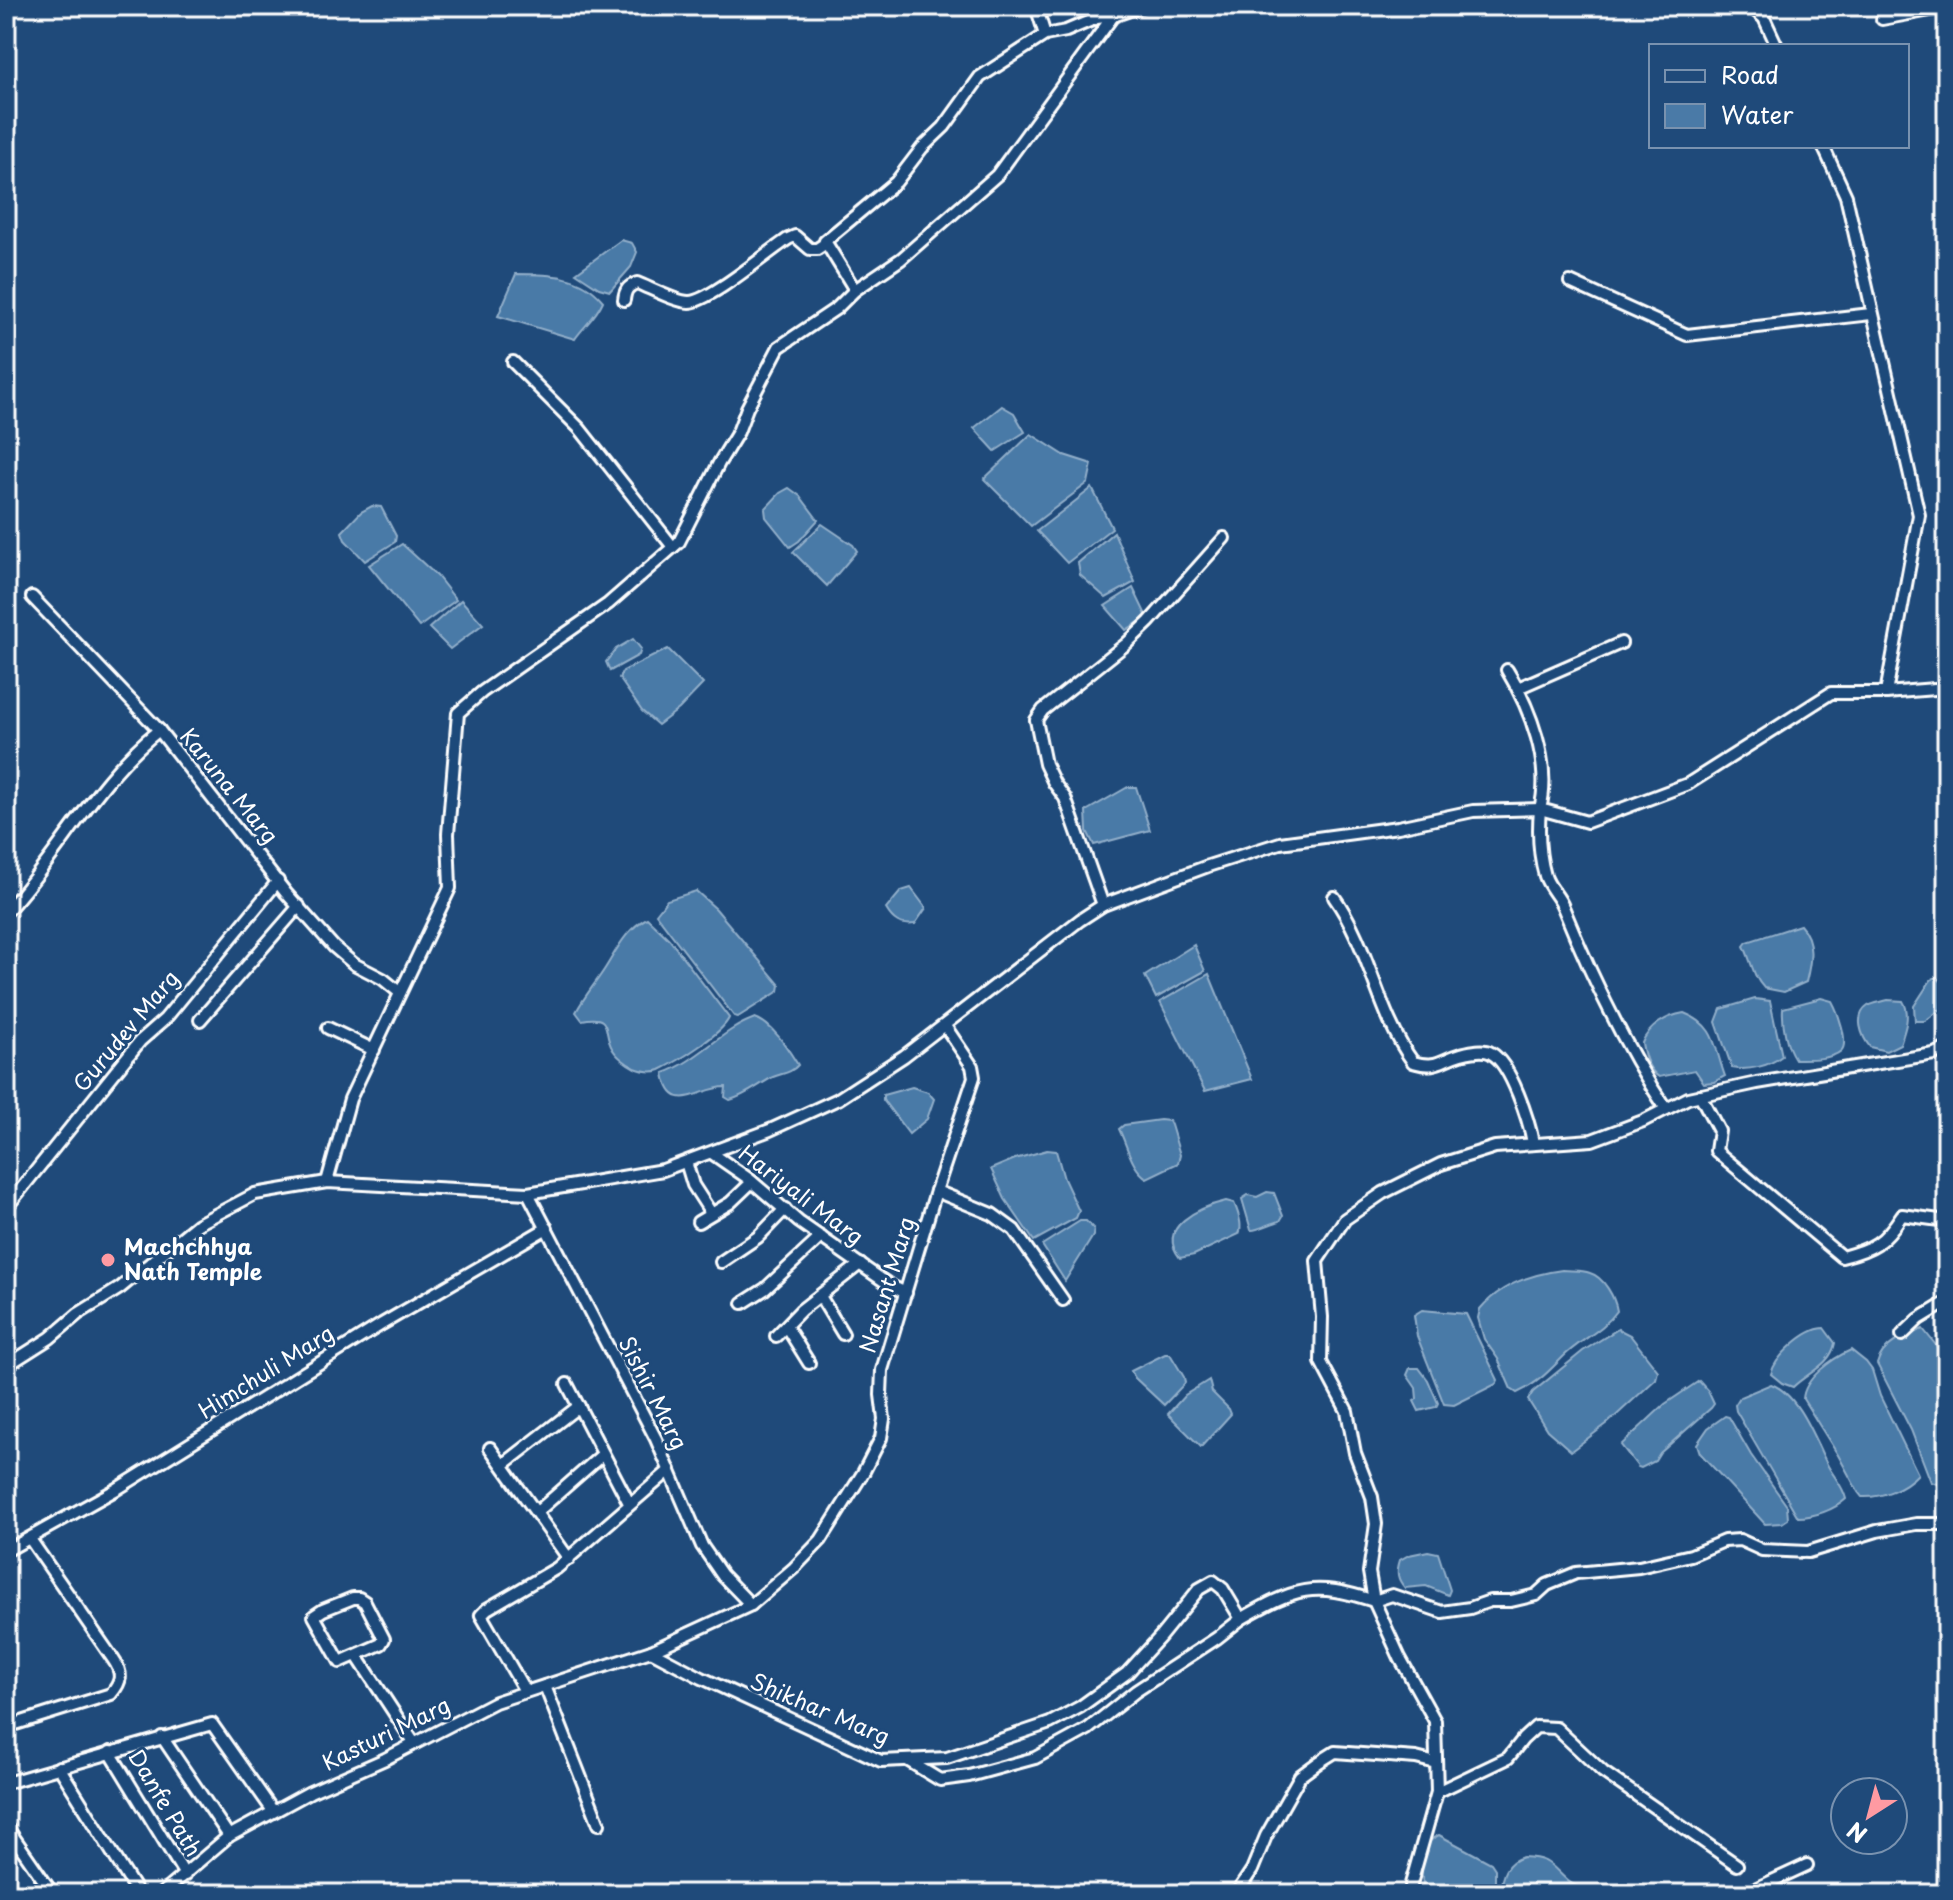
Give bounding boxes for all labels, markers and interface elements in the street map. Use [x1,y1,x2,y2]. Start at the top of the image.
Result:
legend [1649,44,1909,148]
text: Road [1721,56,1779,92]
text: Water [1721,96,1794,132]
street label: Karuna Marg [173,720,287,850]
street label: Gurudev Marg [64,962,186,1098]
street label: Hariyali Marg [732,1136,871,1252]
street label: Nasant Marg [849,1213,922,1356]
place label: Machchhya Nath Temple [124,1229,263,1287]
marker: Machchhya Nath Temple [99,1251,117,1269]
street label: Himchuli Marg [191,1316,339,1426]
street label: Sishir Marg [612,1330,697,1455]
street label: Shikhar Marg [746,1663,895,1752]
street label: Kasturi Marg [316,1687,455,1778]
street label: Danfe Path [121,1742,211,1862]
north arrow [1829,1776,1909,1856]
text: N [1840,1815,1873,1852]

